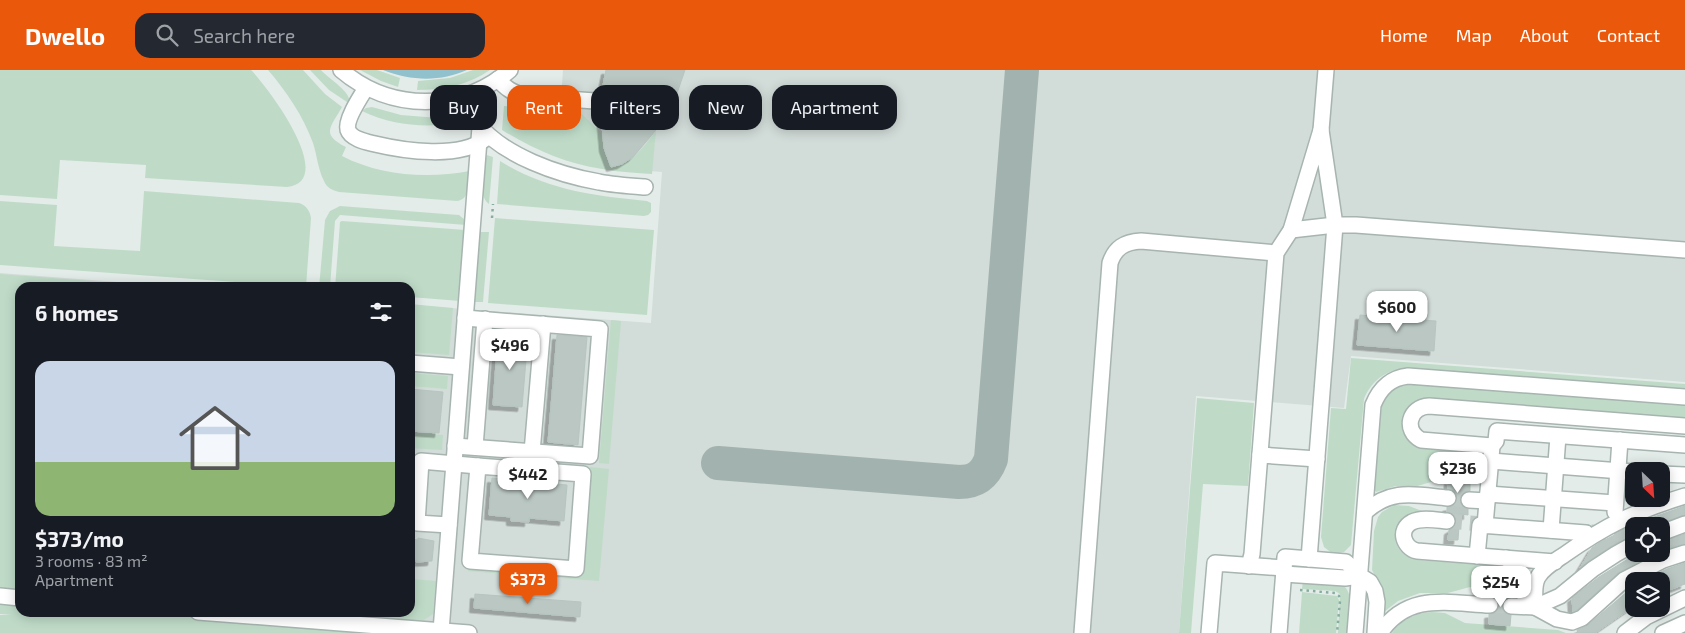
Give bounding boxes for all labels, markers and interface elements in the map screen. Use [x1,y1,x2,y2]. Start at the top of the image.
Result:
search box [135,13,485,58]
text: Dwello [25,21,105,50]
icon: search [153,21,181,49]
text: Search here [193,24,295,47]
text: Home [1380,24,1428,46]
text: Map [1456,24,1492,46]
text: About [1520,24,1569,46]
text: Contact [1597,24,1660,46]
chip: Buy [430,85,497,130]
chip: Rent [507,85,581,130]
chip: Filters [591,85,679,130]
chip: New [689,85,762,130]
chip: Apartment [772,85,897,130]
pin: $600 [1367,290,1427,333]
text: $600 [1378,297,1416,316]
icon: filters [367,298,395,326]
text: 6 homes [35,300,118,325]
pin: $496 [480,328,540,371]
text: $496 [491,335,529,354]
icon: home [170,393,260,483]
pin: $236 [1428,452,1488,494]
pin: $442 [498,458,558,500]
text: $236 [1439,458,1477,477]
north arrow [1625,462,1670,508]
map controls [1625,462,1670,617]
text: $442 [509,464,547,483]
button: locate [1625,517,1670,562]
text: $373/mo [35,526,124,551]
text: 3 rooms · 83 m² [35,551,148,570]
pin: $373 [498,562,558,605]
pin: $254 [1471,566,1531,608]
text: $373 [510,569,546,588]
text: Apartment [35,570,114,589]
text: $254 [1482,572,1520,591]
button: layers [1625,572,1670,617]

